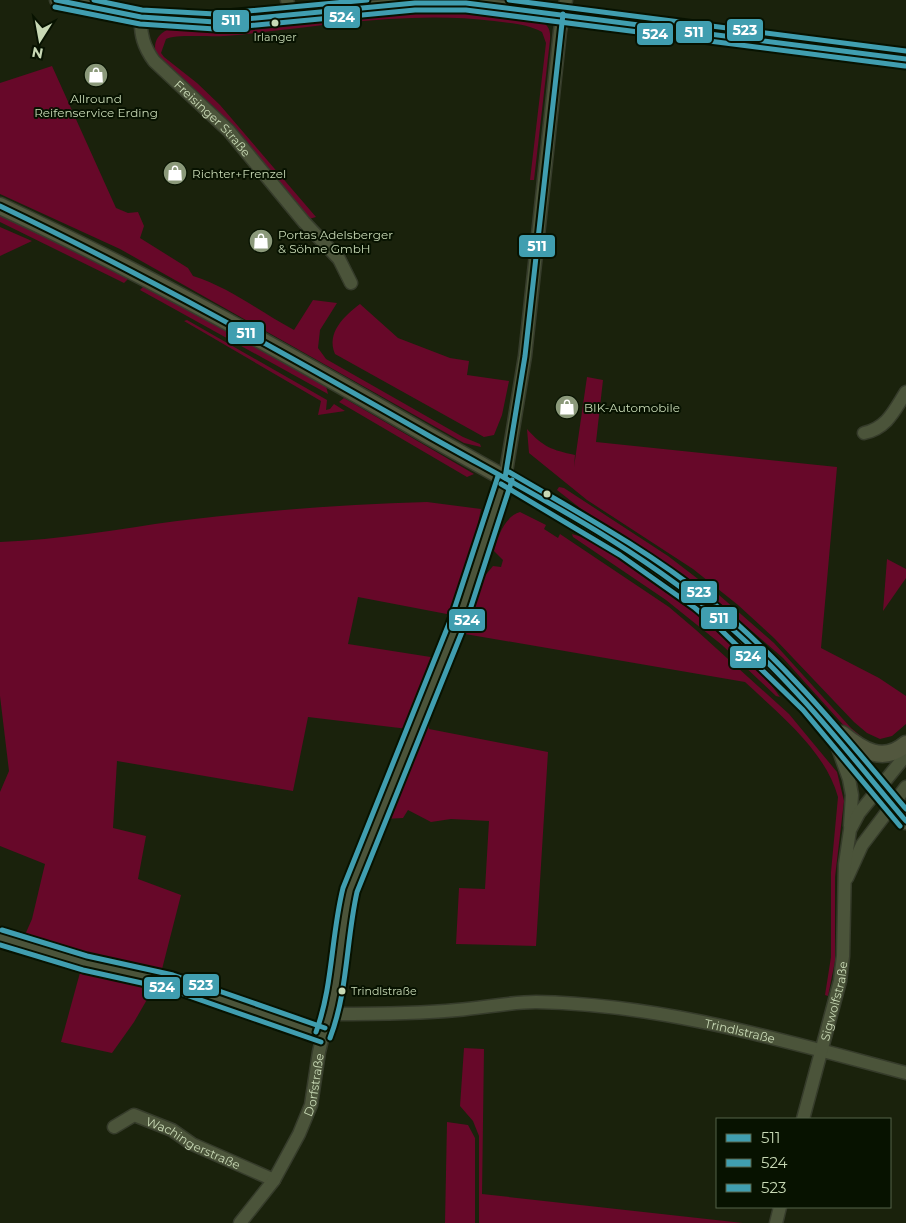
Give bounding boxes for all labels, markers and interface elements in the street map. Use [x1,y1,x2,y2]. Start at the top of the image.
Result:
line badge: 524 [323,5,361,29]
text: 524 [329,8,355,26]
line badge: 511 [212,9,250,33]
text: 511 [221,11,241,29]
north arrow [15,15,65,65]
marker: Irlanger [270,18,280,28]
line badge: 523 [726,18,764,42]
line badge: 511 [675,20,713,44]
text: 523 [733,21,757,39]
line badge: 524 [636,22,674,46]
text: 511 [684,23,704,41]
text: 524 [642,25,668,43]
place label: Irlanger [253,30,297,44]
text: N [30,43,45,63]
shop icon: Allround Reifenservice Erding [83,62,109,88]
street label: Freisinger Straße [172,77,254,159]
place label: Allround Reifenservice Erding [34,91,158,120]
shop icon: Richter+Frenzel [162,160,188,186]
place label: Richter+Frenzel [192,166,286,181]
place label: Portas Adelsberger & Söhne GmbH [278,227,393,256]
shop icon: Portas Adelsberger & Söhne GmbH [248,228,274,254]
line badge: 511 [518,234,556,258]
text: 511 [527,237,547,255]
line badge: 511 [227,321,265,345]
text: 511 [236,324,256,342]
shop icon: BIK-Automobile [554,394,580,420]
place label: BIK-Automobile [584,400,680,415]
unlabelled marker [542,489,552,499]
line badge: 523 [680,580,718,604]
text: 523 [687,583,711,601]
line badge: 511 [700,606,738,630]
line badge: 524 [448,608,486,632]
text: 511 [709,609,729,627]
text: 524 [454,611,480,629]
line badge: 524 [729,645,767,669]
text: 524 [735,647,761,665]
street label: Sigwolfstraße [817,960,850,1042]
line badge: 523 [182,973,220,997]
line badge: 524 [143,976,181,1000]
text: 523 [189,976,213,994]
text: 524 [149,978,175,996]
place label: Trindlstraße [351,984,417,998]
marker: Trindlstraße [337,986,347,996]
street label: Trindlstraße [704,1015,777,1046]
street label: Dorfstraße [300,1052,326,1118]
street label: Wachingerstraße [144,1113,243,1172]
legend [716,1118,891,1208]
text: 511 [761,1128,780,1147]
text: 524 [761,1153,788,1172]
text: 523 [761,1178,786,1197]

